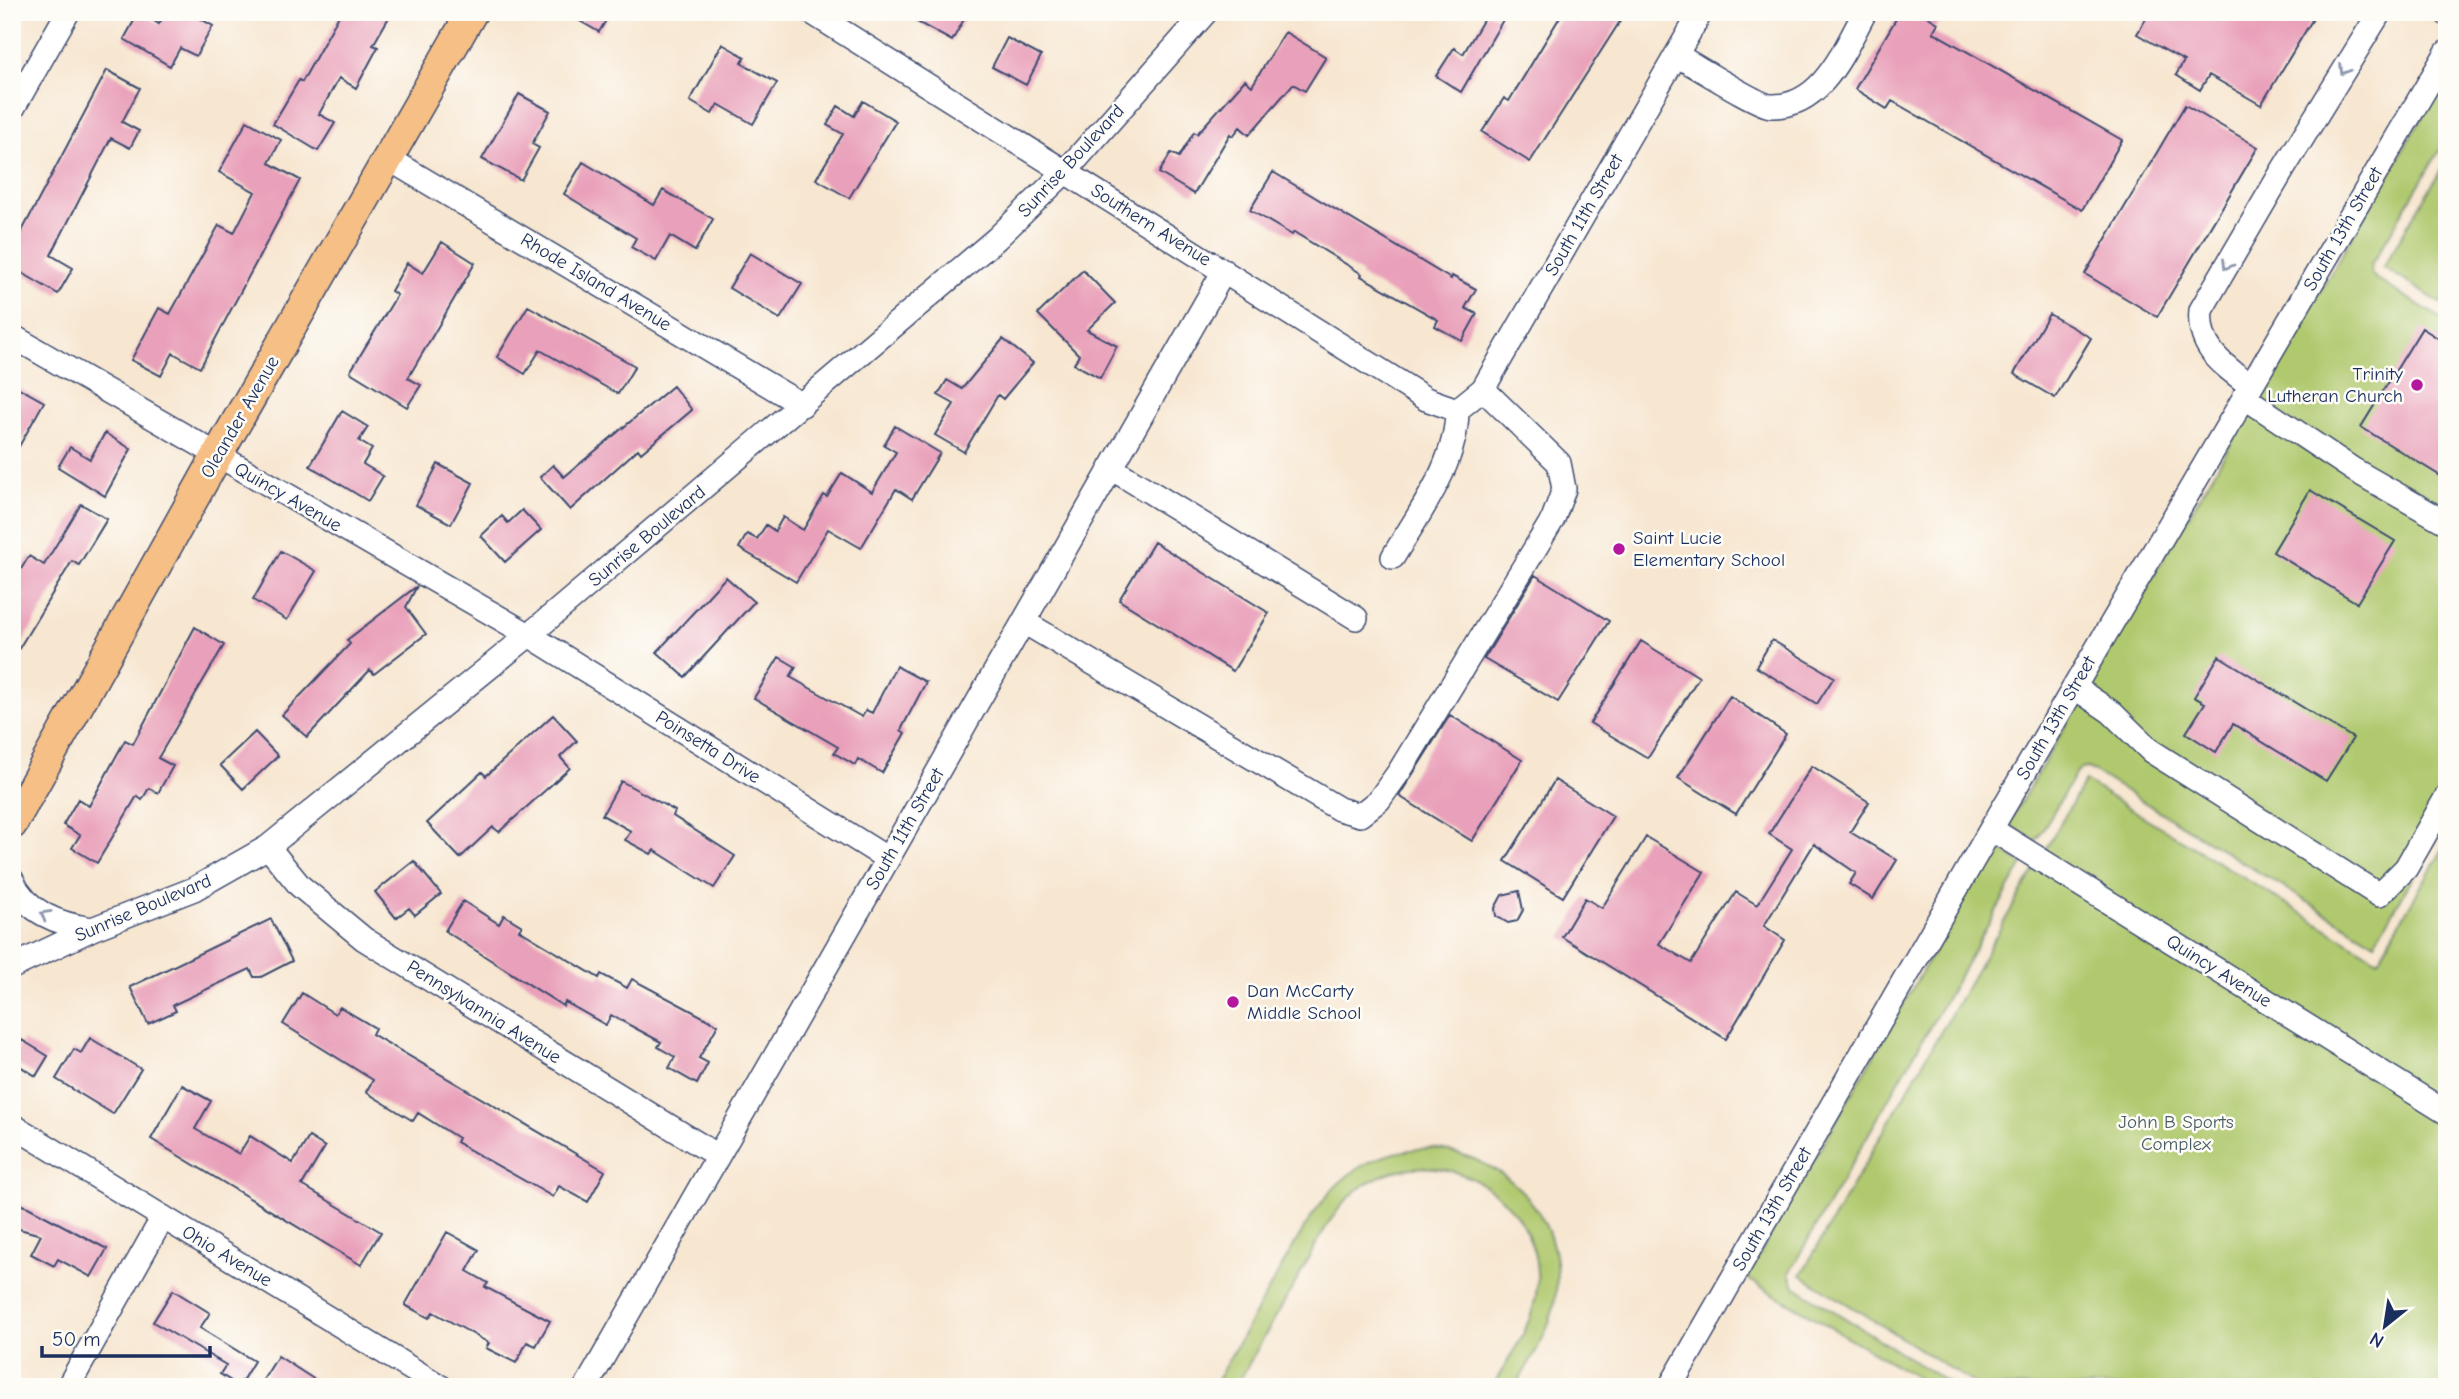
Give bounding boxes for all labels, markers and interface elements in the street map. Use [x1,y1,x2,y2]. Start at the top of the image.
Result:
one-way arrow [2340,63,2353,76]
street label: Sunrise Boulevard [1013,100,1129,222]
street label: South 11th Street [1540,150,1628,280]
street label: South 13th Street [2299,163,2388,295]
street label: Southern Avenue [1087,179,1215,271]
street label: Rhode Island Avenue [517,228,675,336]
one-way arrow [2223,258,2236,271]
street label: Oleander Avenue [196,352,284,482]
place label: Trinity Lutheran Church [2267,363,2403,407]
marker: Trinity Lutheran Church [2409,377,2425,393]
street label: Quincy Avenue [231,458,345,536]
street label: Sunrise Boulevard [584,481,710,591]
place label: Saint Lucie Elementary School [1633,527,1785,571]
marker: Saint Lucie Elementary School [1611,541,1627,557]
street label: South 13th Street [2012,652,2101,784]
street label: Poinsetta Drive [652,706,764,788]
street label: South 11th Street [861,764,949,894]
street label: Sunrise Boulevard [72,869,214,947]
one-way arrow [40,910,53,923]
street label: Quincy Avenue [2162,930,2276,1012]
street label: Pennsylvannia Avenue [403,956,565,1068]
place label: Dan McCarty Middle School [1247,980,1362,1024]
marker: Dan McCarty Middle School [1225,994,1241,1010]
park label: John B Sports Complex [2118,1111,2234,1155]
street label: South 13th Street [1728,1143,1817,1275]
street label: Ohio Avenue [178,1221,276,1291]
north arrow [2350,1290,2420,1360]
scale bar [42,1315,210,1359]
text: 50 m [52,1327,101,1351]
text: N [2366,1327,2388,1352]

